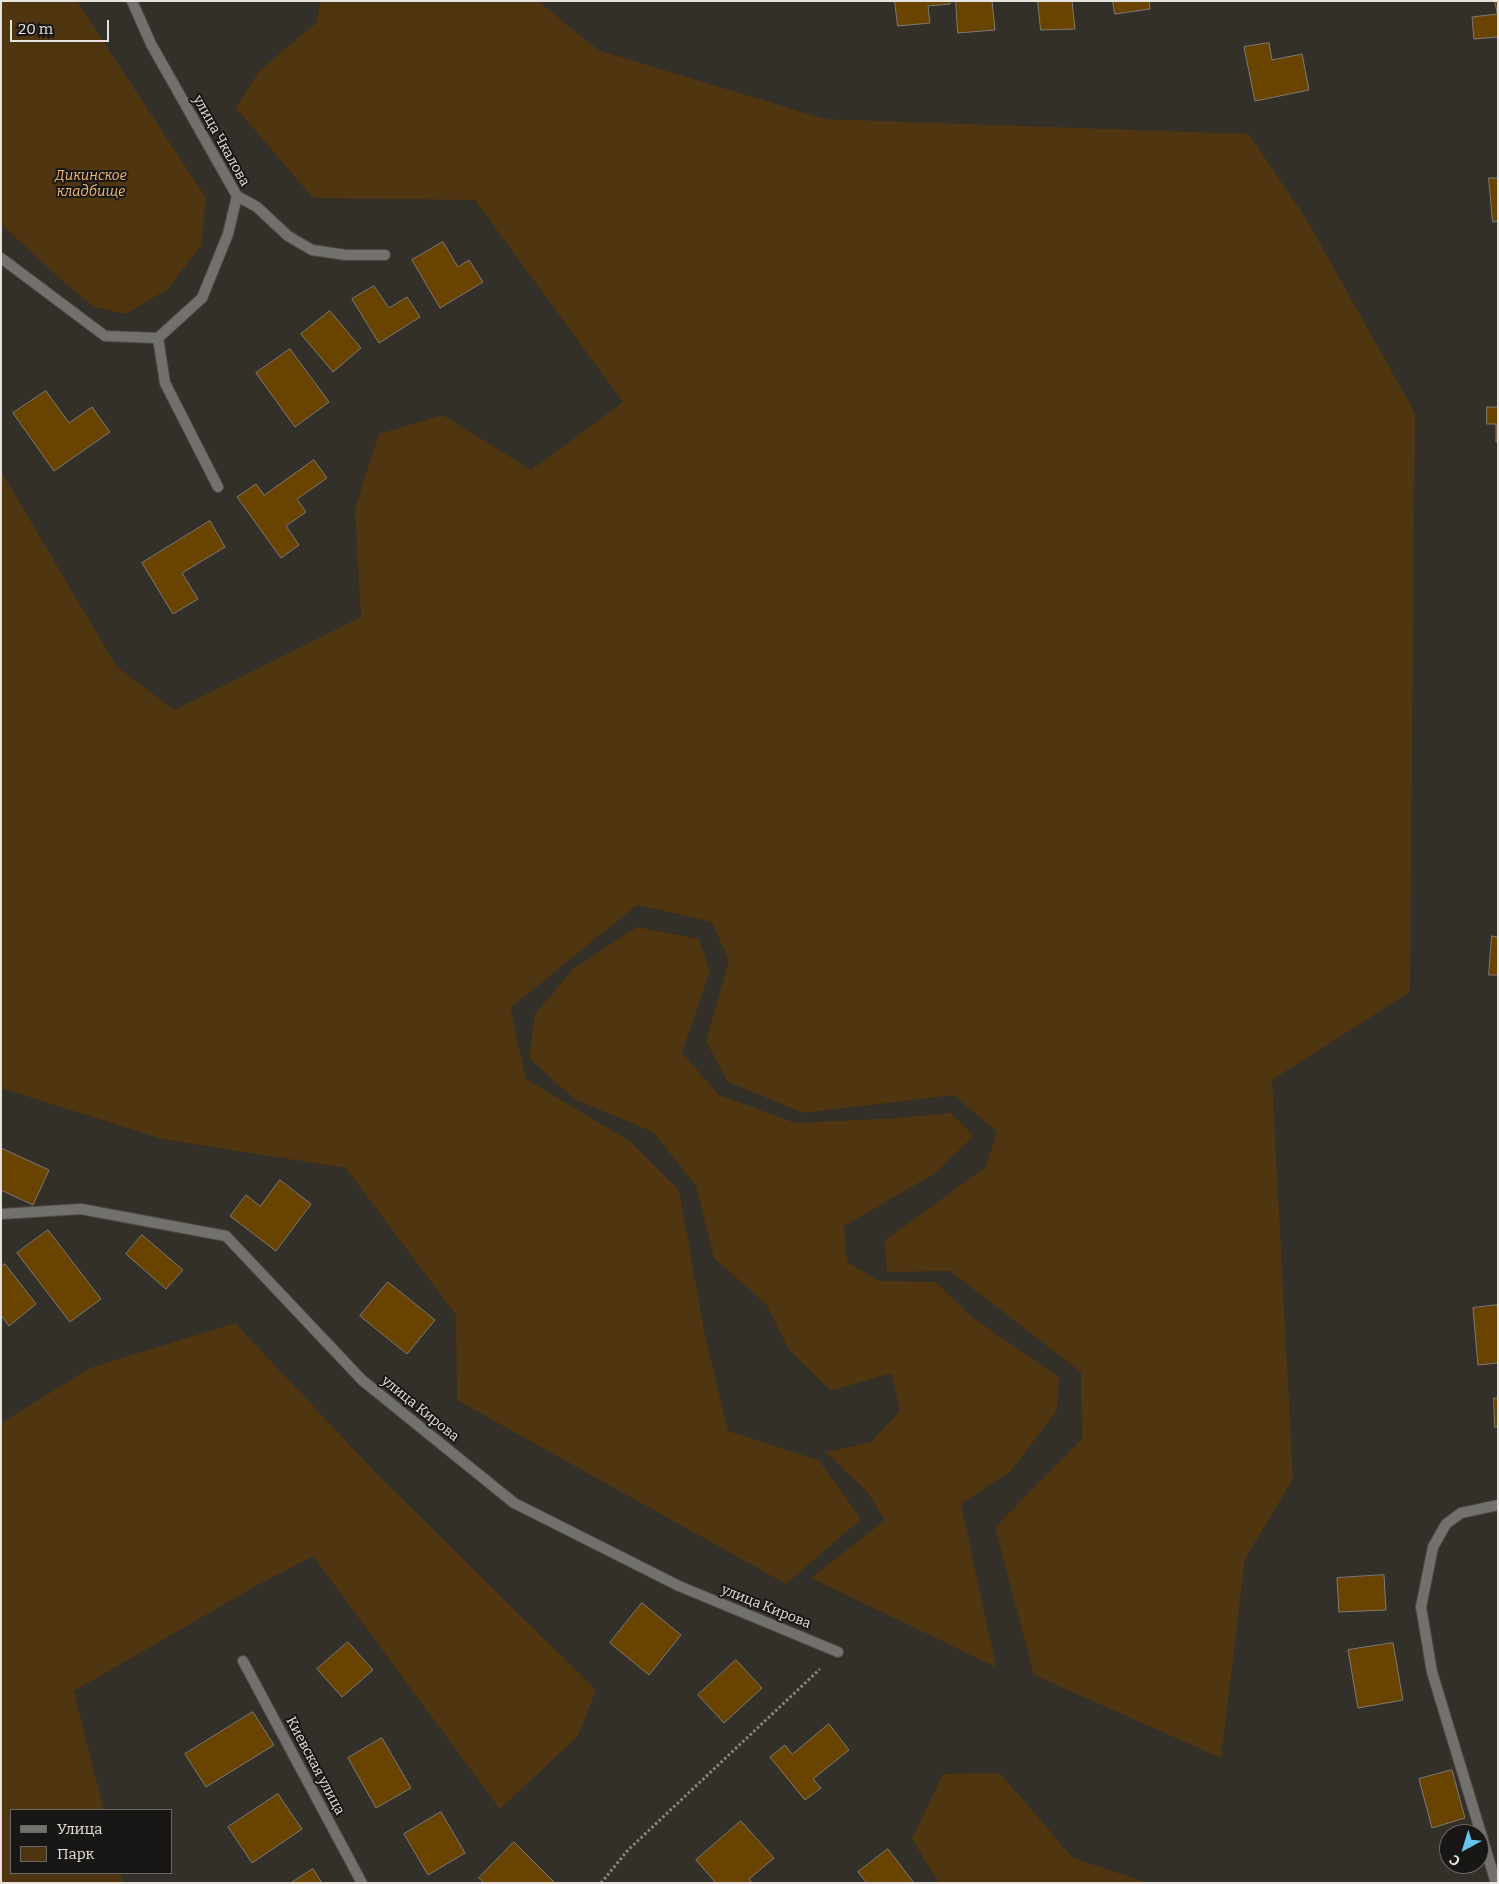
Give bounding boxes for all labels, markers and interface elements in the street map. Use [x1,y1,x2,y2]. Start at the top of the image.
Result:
scale bar [12,10,111,42]
text: 20 m [18,20,53,38]
street label: улица Чкалова [189,93,253,189]
park label: Дикинское кладбище [55,168,127,200]
street label: улица Кирова [378,1373,462,1445]
street label: улица Кирова [719,1581,813,1633]
street label: Киевская улица [282,1714,348,1818]
legend [10,1809,172,1874]
text: Улица [57,1820,103,1838]
north arrow [1439,1824,1489,1874]
text: Парк [57,1845,94,1863]
text: С [1446,1851,1464,1870]

